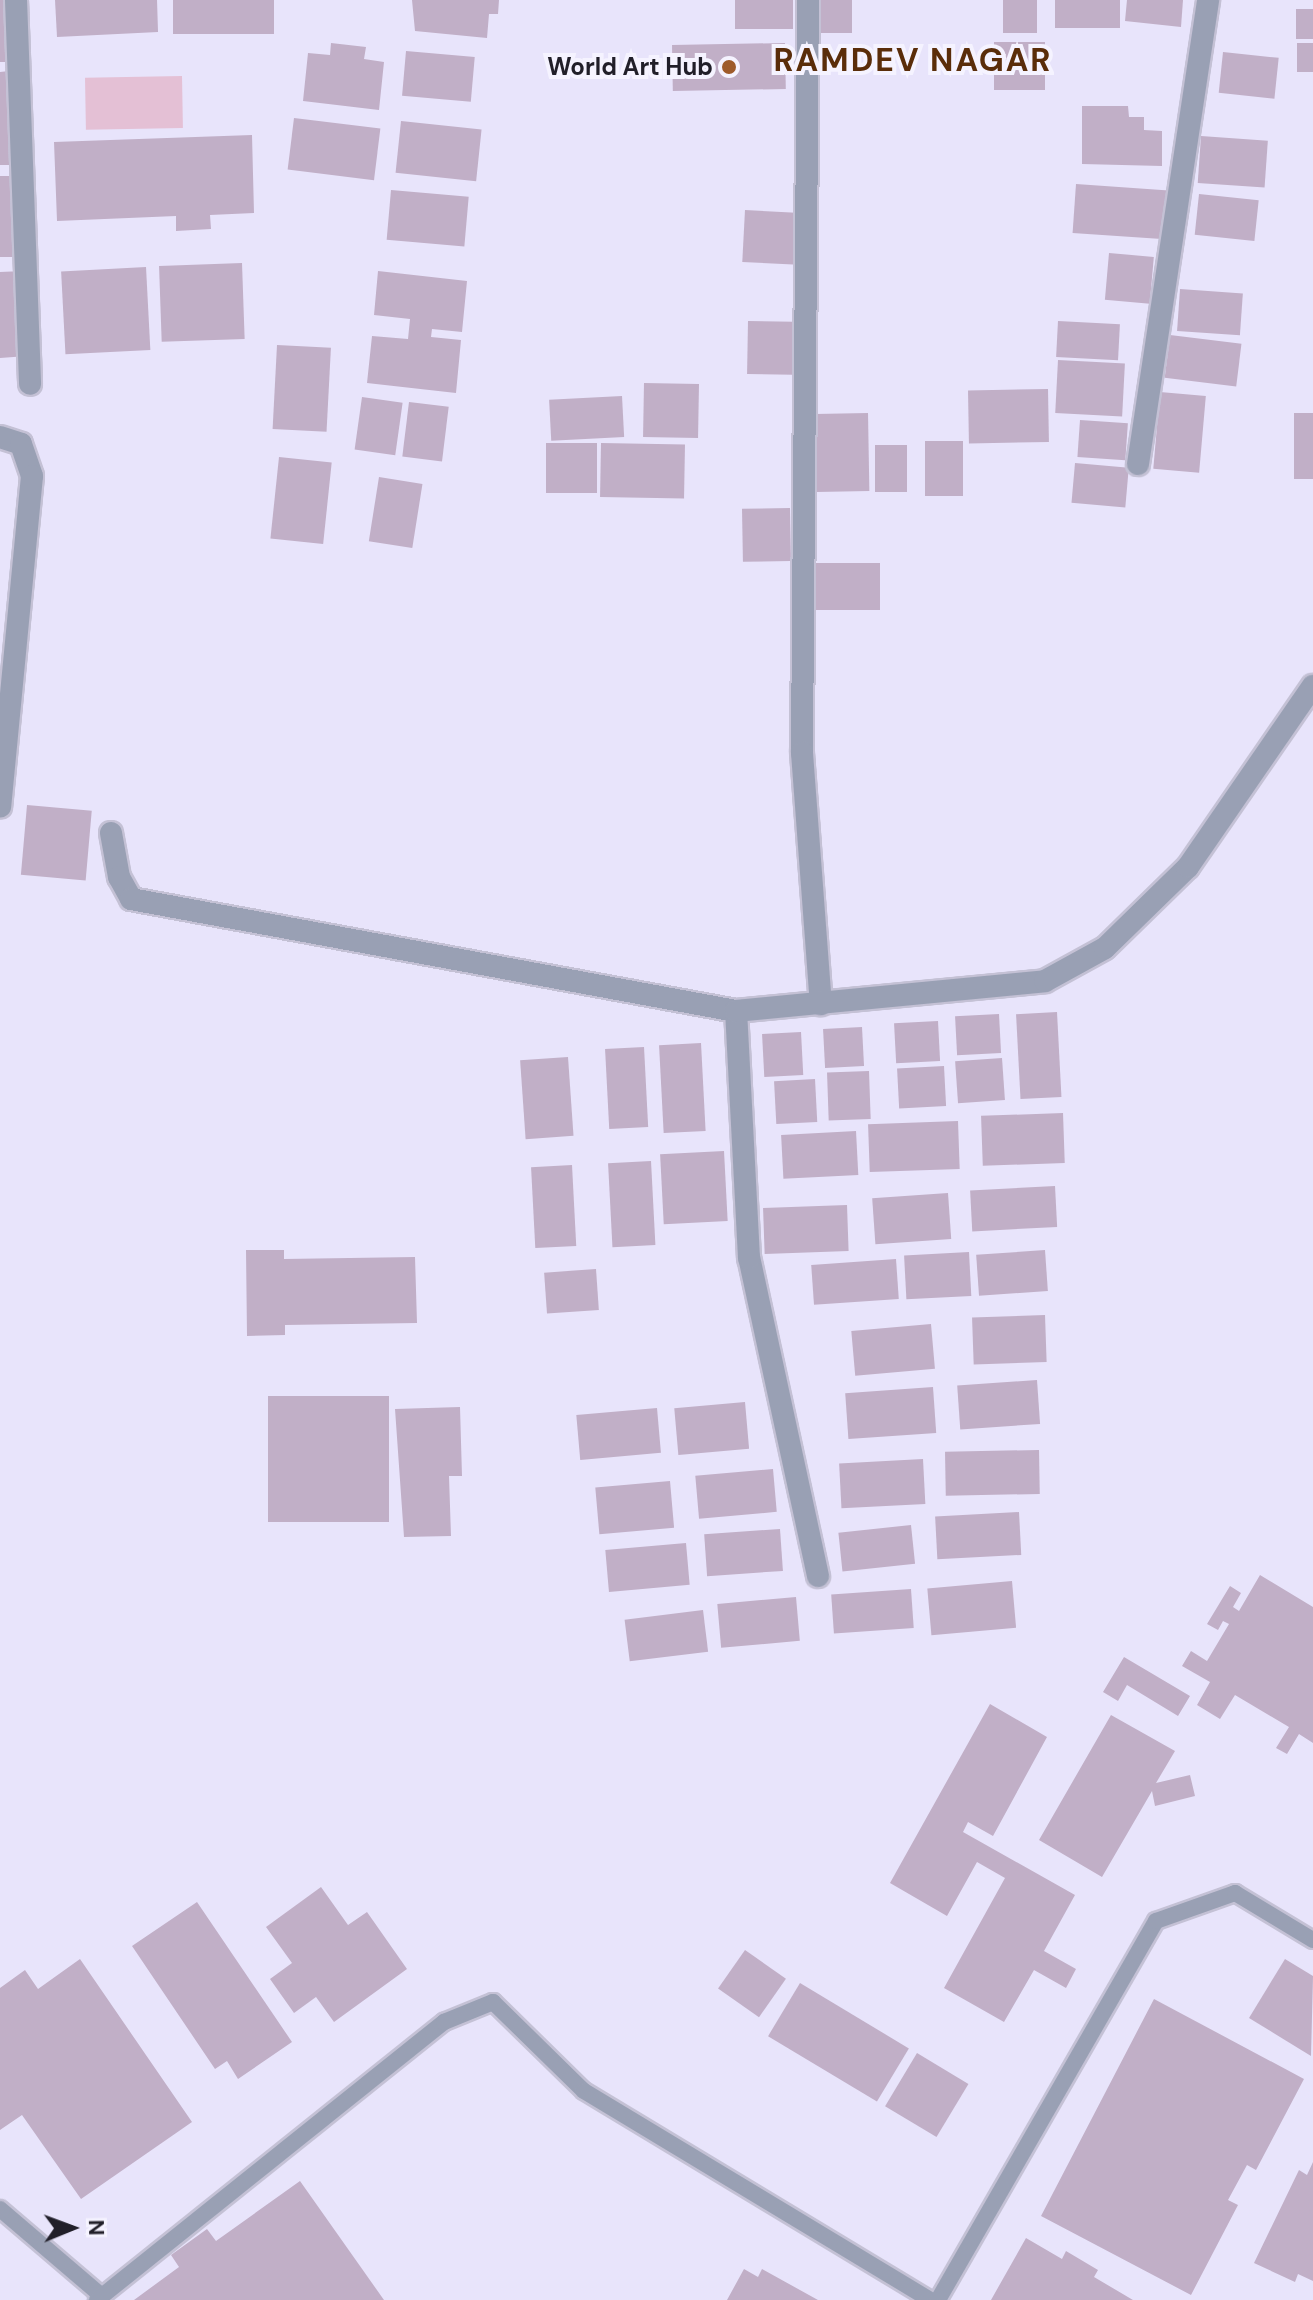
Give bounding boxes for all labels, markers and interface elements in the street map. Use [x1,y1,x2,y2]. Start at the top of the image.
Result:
district label: RAMDEV NAGAR [773,41,1053,79]
place label: World Art Hub [547,53,713,81]
marker: World Art Hub [720,58,738,76]
north arrow [32,2188,112,2268]
text: N [82,2219,111,2236]

